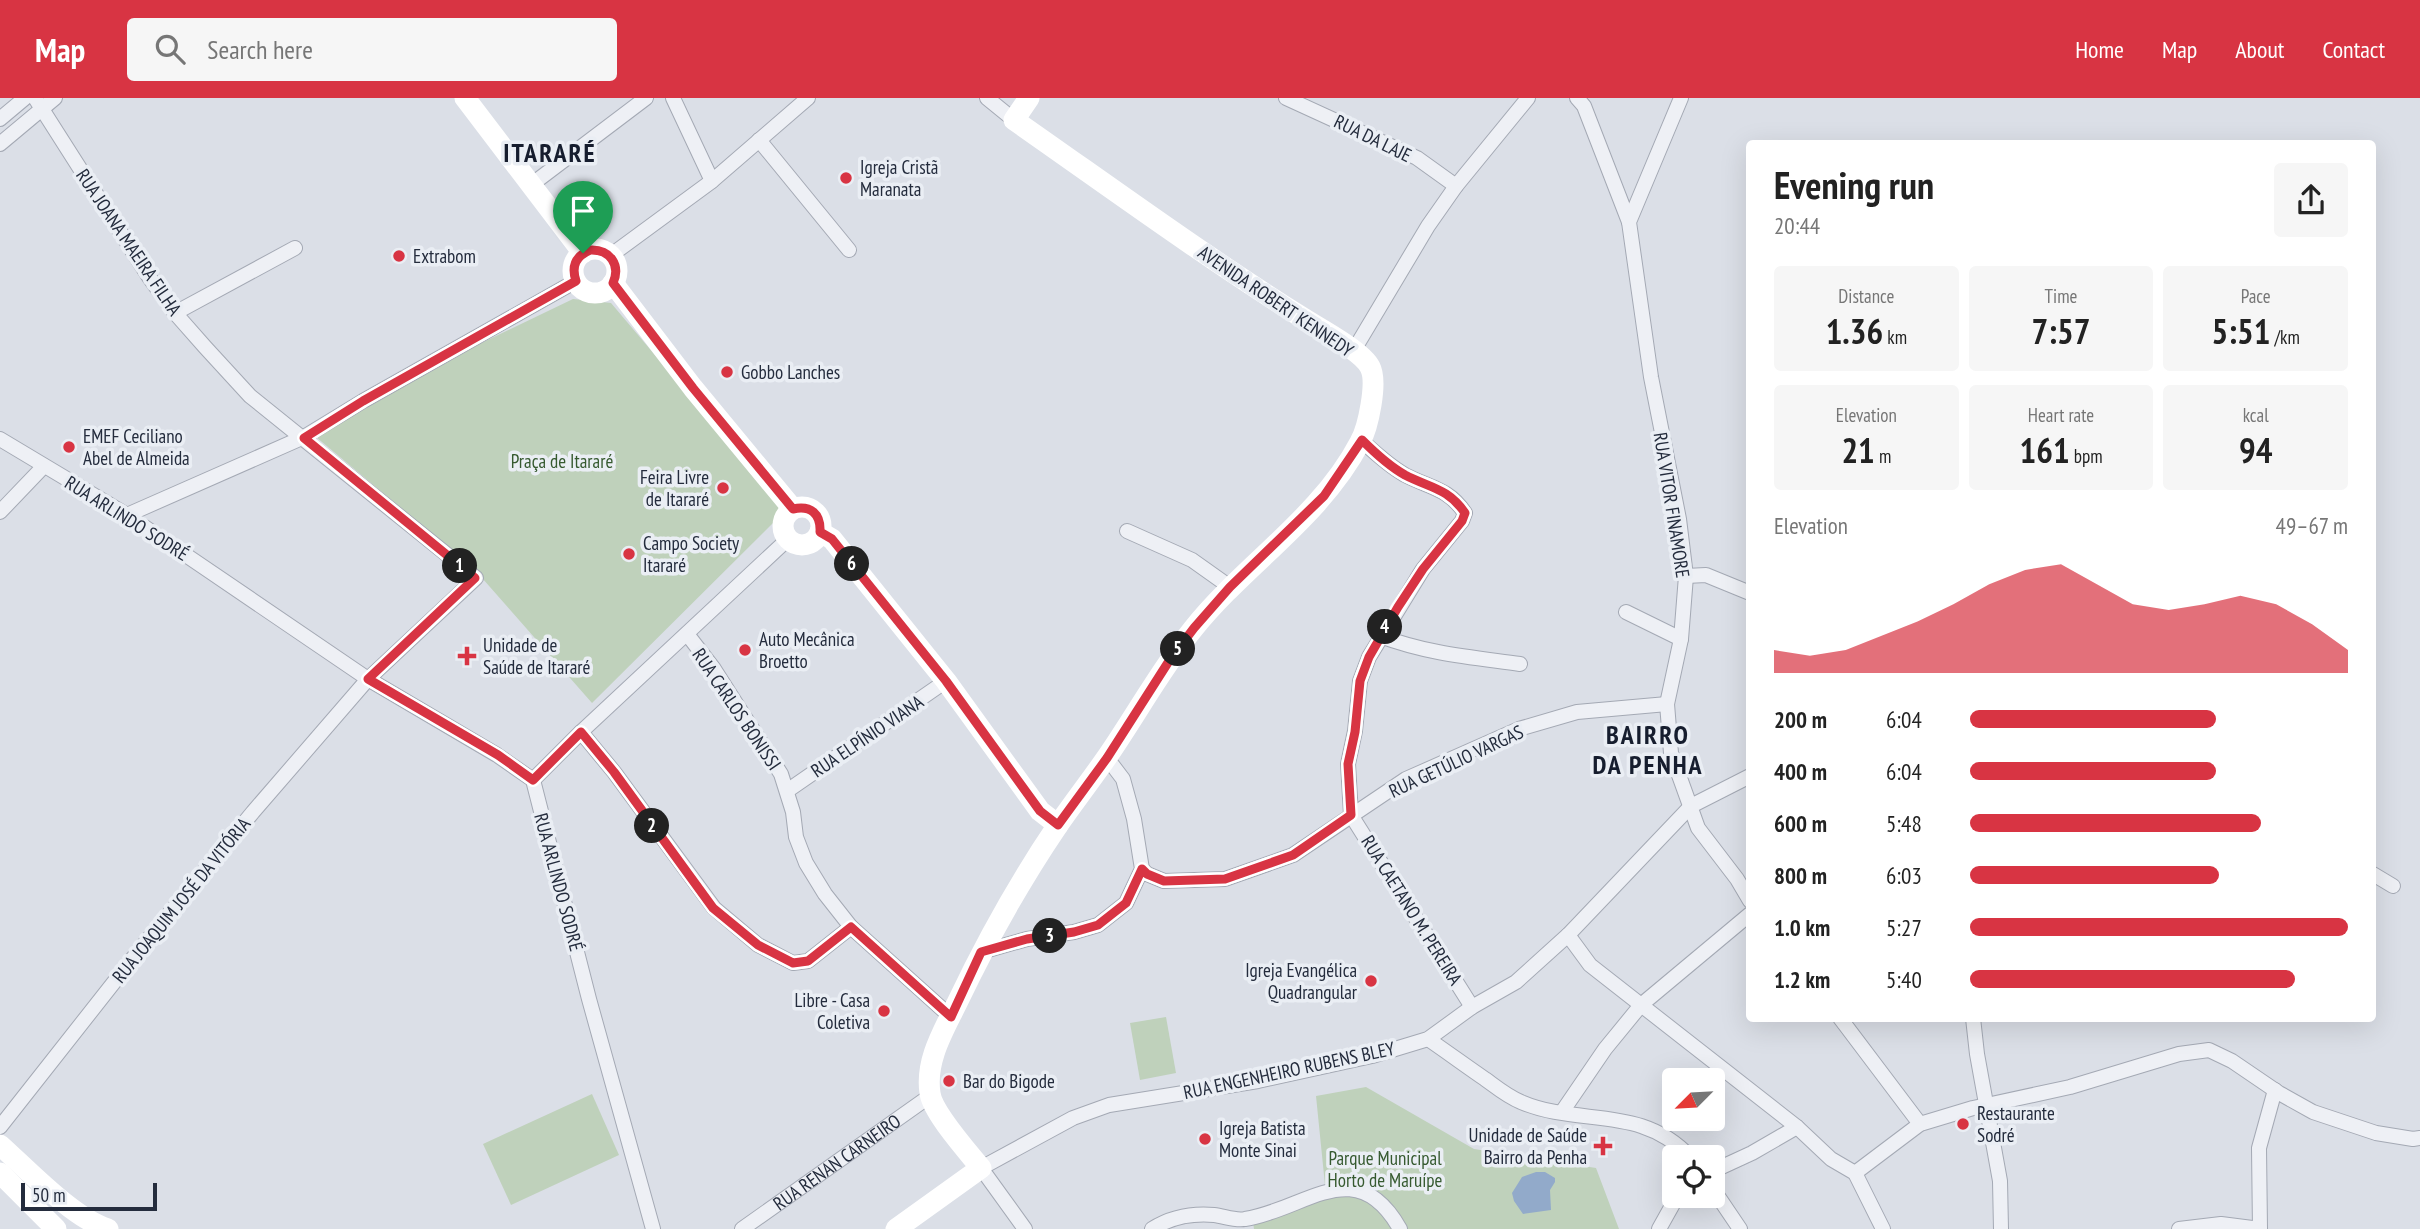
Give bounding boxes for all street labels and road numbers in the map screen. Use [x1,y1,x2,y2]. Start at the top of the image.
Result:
street label: RUA DA LAJE [1330,109,1416,167]
street label: RUA JOANA MAEIRA FILHA [71,164,187,320]
street label: AVENIDA ROBERT KENNEDY [1194,240,1359,362]
street label: RUA VITOR FINAMORE [1649,431,1695,579]
street label: RUA ARLINDO SODRÉ [61,470,193,566]
street label: RUA CARLOS BONISSI [687,643,787,775]
street label: RUA ELPÍNIO VIANA [806,690,928,782]
street label: RUA GETÚLIO VARGAS [1385,719,1527,803]
street label: RUA ARLINDO SODRÉ [529,810,589,954]
street label: RUA JOAQUIM JOSÉ DA VITÓRIA [107,812,255,988]
street label: RUA CAETANO M. PEREIRA [1356,831,1468,989]
street label: RUA ENGENHEIRO RUBENS BLEY [1181,1036,1397,1104]
street label: RUA RENAN CARNEIRO [768,1109,905,1215]

